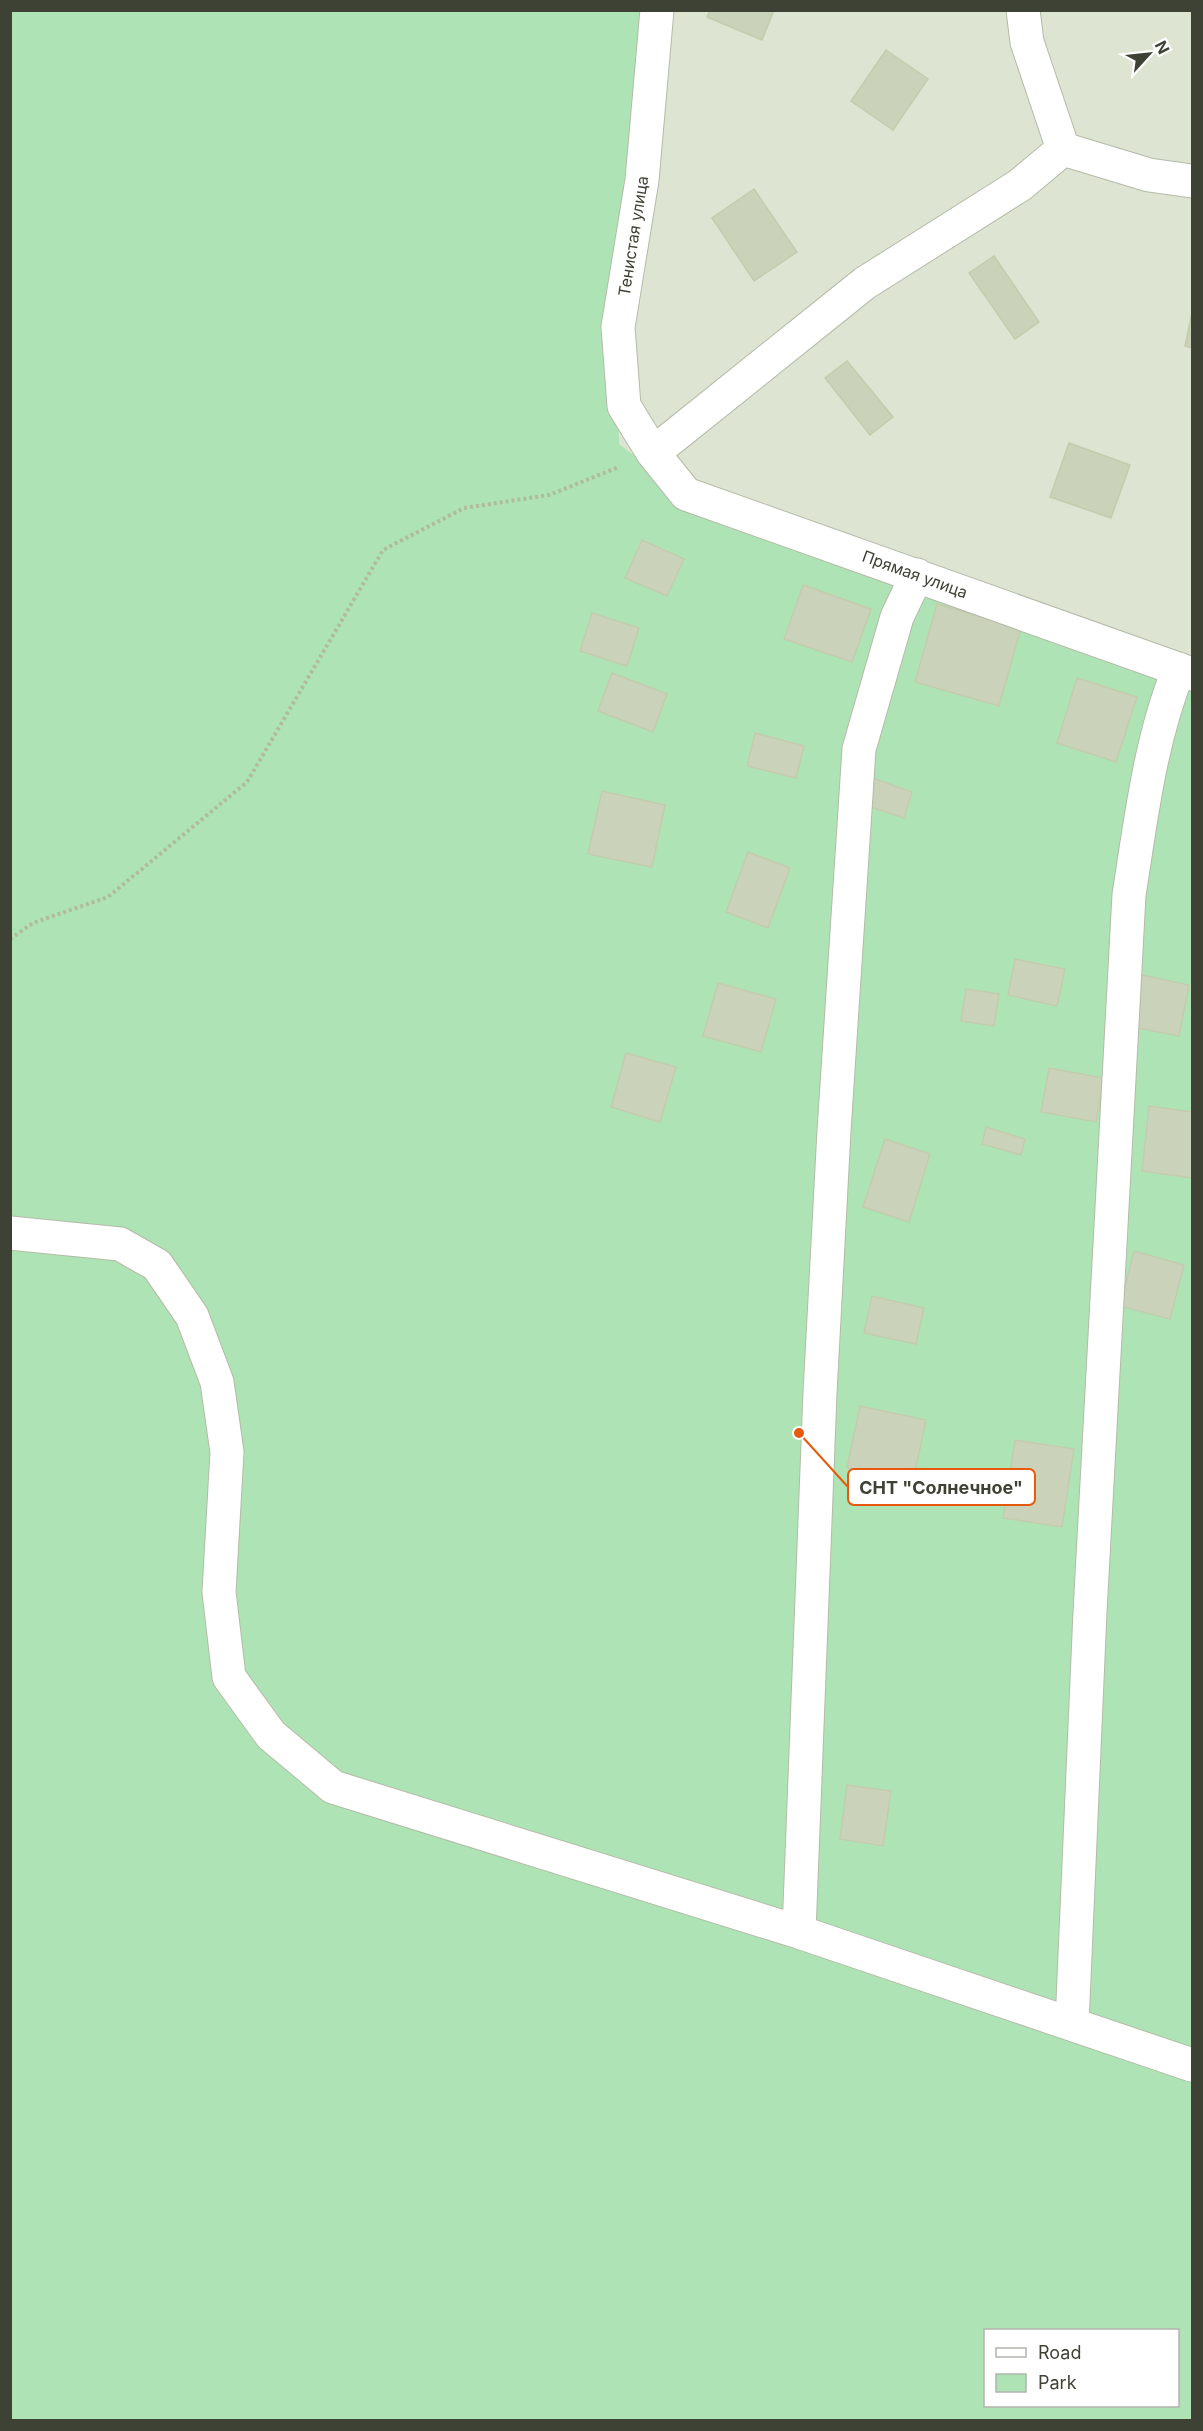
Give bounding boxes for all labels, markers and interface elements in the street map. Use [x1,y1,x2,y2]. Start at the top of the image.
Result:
north arrow [1119,24,1179,84]
text: N [1151,37,1174,57]
street label: Тенистая улица [614,174,652,298]
street label: Прямая улица [860,546,970,602]
callout: СНТ "Солнечное" [848,1469,1035,1505]
text: СНТ "Солнечное" [859,1477,1023,1498]
legend [984,2329,1179,2407]
text: Road [1038,2342,1081,2363]
text: Park [1038,2372,1077,2393]

